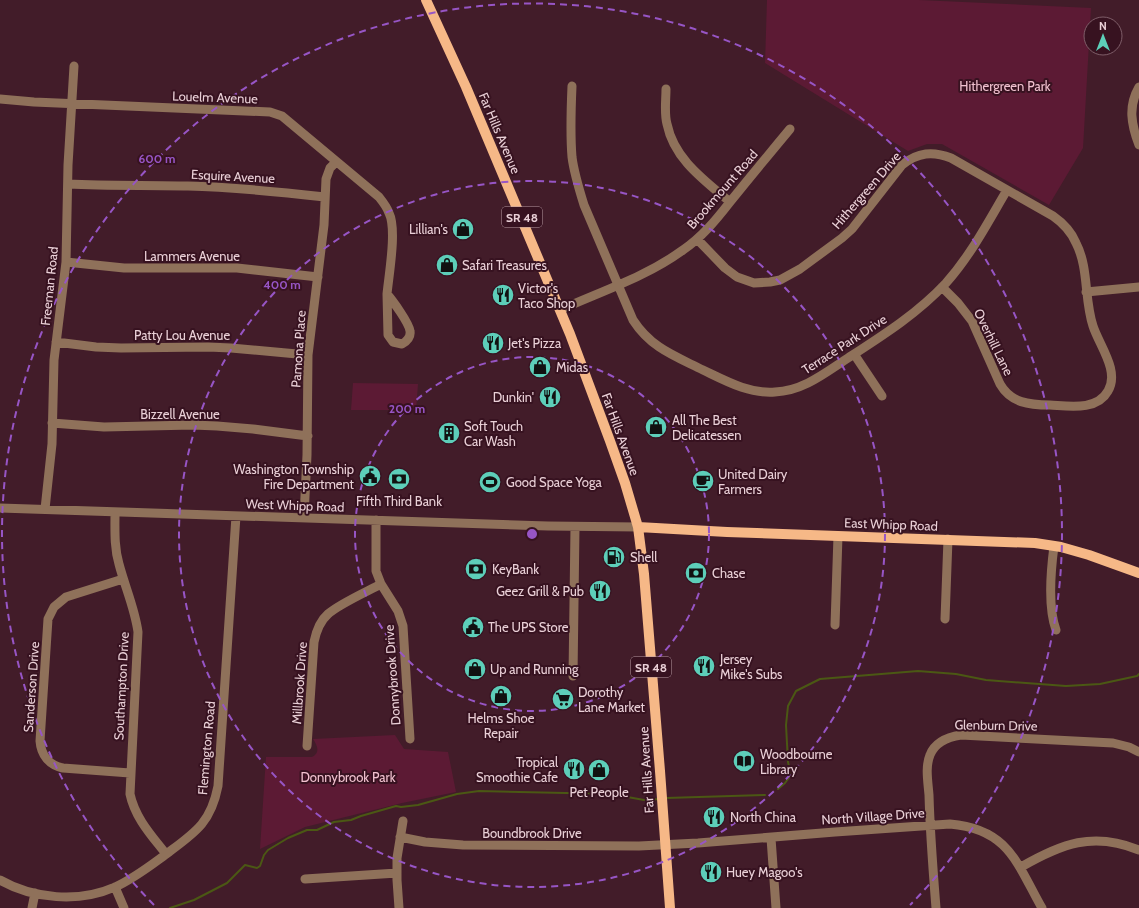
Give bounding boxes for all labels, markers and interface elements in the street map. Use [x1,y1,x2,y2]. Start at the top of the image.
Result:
north arrow [1083,16,1123,56]
text: N [1099,19,1107,33]
park label: Hithergreen Park [959,78,1051,94]
street label: Louelm Avenue [172,88,258,107]
street label: Far Hills Avenue [476,90,524,176]
street label: Brookmount Road [683,146,761,232]
street label: Hithergreen Drive [828,148,904,232]
text: 600 m [139,151,175,166]
street label: Esquire Avenue [191,166,276,186]
road number: SR 48 [502,207,542,227]
shop icon: Lillian's [450,216,476,242]
place label: Lillian's [409,221,449,237]
street label: Freeman Road [37,246,61,326]
street label: Lammers Avenue [144,248,240,264]
shop icon: Safari Treasures [434,252,460,278]
place label: Safari Treasures [462,257,547,273]
text: 400 m [263,277,301,292]
place label: Victor's Taco Shop [518,280,575,311]
restaurant icon: Victor's Taco Shop [490,282,516,308]
street label: Overhill Lane [971,306,1017,378]
street label: Pamona Place [287,309,309,388]
street label: Terrace Park Drive [799,310,890,377]
street label: Patty Lou Avenue [134,327,230,343]
restaurant icon: Jet's Pizza [480,330,506,356]
place label: Jet's Pizza [507,335,562,351]
shop icon: Midas [527,354,553,380]
place label: Midas [556,359,589,375]
restaurant icon: Dunkin' [537,384,563,410]
place label: Dunkin' [493,389,534,405]
street label: Far Hills Avenue [599,390,643,478]
text: 200 m [389,401,425,416]
street label: Bizzell Avenue [140,406,220,422]
place label: All The Best Delicatessen [672,412,742,443]
shop icon: All The Best Delicatessen [643,414,669,440]
place label: Soft Touch Car Wash [464,418,523,449]
building icon: Soft Touch Car Wash [436,420,462,446]
place label: Washington Township Fire Department [233,461,355,492]
public building icon: Washington Township Fire Department [357,463,383,489]
bank icon: Fifth Third Bank [386,466,412,492]
place label: United Dairy Farmers [718,466,788,497]
cafe icon: United Dairy Farmers [690,468,716,494]
sports icon: Good Space Yoga [477,469,503,495]
place label: Good Space Yoga [506,474,602,490]
place label: Fifth Third Bank [356,493,442,509]
street label: West Whipp Road [245,495,345,515]
street label: East Whipp Road [844,514,938,534]
centre of rings [525,527,539,541]
fuel station icon: Shell [601,544,627,570]
place label: Shell [630,549,657,565]
bank icon: KeyBank [463,556,489,582]
bank icon: Chase [683,560,709,586]
place label: KeyBank [492,561,539,577]
place label: Chase [712,565,746,581]
restaurant icon: Geez Grill & Pub [587,578,613,604]
place label: Geez Grill & Pub [496,583,584,599]
public building icon: The UPS Store [460,614,486,640]
place label: The UPS Store [488,619,569,635]
street label: Donnybrook Drive [380,624,403,726]
street label: Southampton Drive [110,631,132,741]
street label: Sanderson Drive [20,641,42,733]
street label: Millbrook Drive [288,641,310,725]
place label: Jersey Mike's Subs [719,651,783,682]
restaurant icon: Jersey Mike's Subs [691,653,717,679]
shop icon: Up and Running [462,656,488,682]
road number: SR 48 [631,657,671,677]
place label: Up and Running [490,661,579,677]
shop icon: Helms Shoe Repair [488,683,514,709]
place label: Dorothy Lane Market [578,684,646,715]
supermarket icon: Dorothy Lane Market [550,686,576,712]
street label: Flemington Road [194,700,218,796]
place label: Helms Shoe Repair [468,710,535,741]
street label: Glenburn Drive [954,716,1038,734]
street label: Far Hills Avenue [635,726,657,814]
place label: Woodbourne Library [760,746,833,777]
library icon: Woodbourne Library [731,748,757,774]
place label: Tropical Smoothie Cafe [476,754,558,785]
restaurant icon: Tropical Smoothie Cafe [561,756,587,782]
shop icon: Pet People [586,757,612,783]
park label: Donnybrook Park [300,769,396,785]
place label: Pet People [569,784,629,800]
restaurant icon: North China [701,804,727,830]
street label: North Village Drive [821,804,925,828]
place label: North China [730,809,797,825]
street label: Boundbrook Drive [482,825,582,841]
restaurant icon: Huey Magoo's [698,859,724,885]
place label: Huey Magoo's [726,864,803,880]

